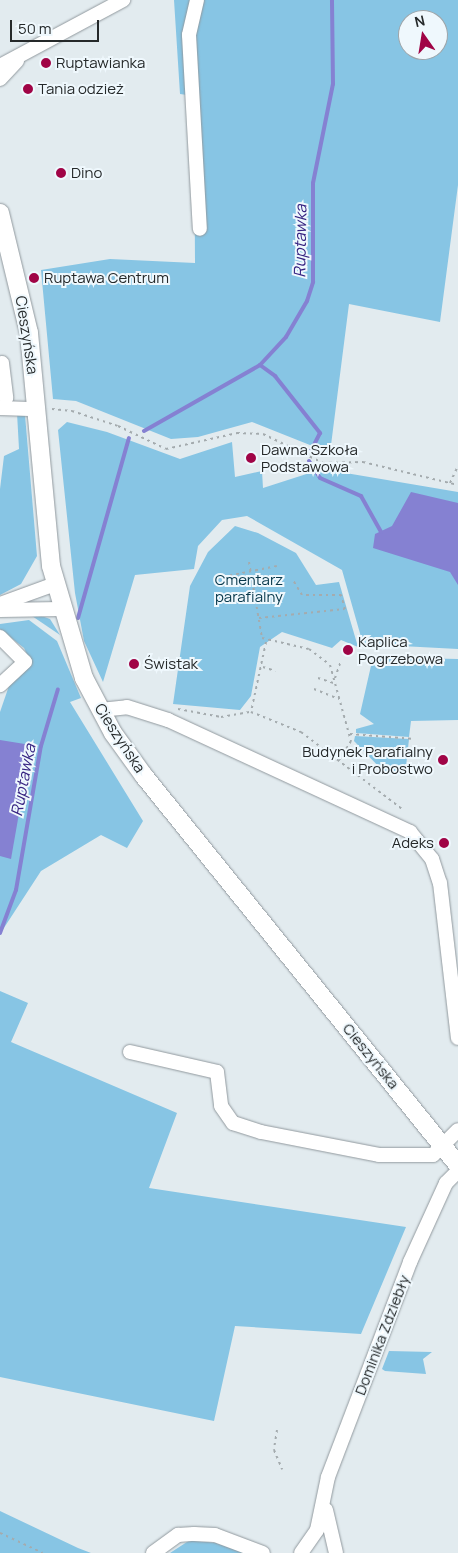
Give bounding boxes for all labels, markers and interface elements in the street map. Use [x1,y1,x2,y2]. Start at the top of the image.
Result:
scale bar [12,10,101,42]
north arrow [398,10,448,60]
text: N [413,10,427,31]
text: 50 m [18,18,52,39]
place label: Ruptawianka [56,54,145,72]
marker: Ruptawianka [40,57,52,69]
place label: Tania odzież [38,80,124,98]
marker: Tania odzież [22,83,34,95]
place label: Dino [71,164,102,182]
marker: Dino [55,167,67,179]
water label: Ruptawka [290,204,310,278]
place label: Ruptawa Centrum [44,269,169,287]
marker: Ruptawa Centrum [28,272,40,284]
street label: Cieszyńska [12,295,42,375]
place label: Dawna Szkoła Podstawowa [261,440,358,475]
marker: Dawna Szkoła Podstawowa [245,452,257,464]
park label: Cmentarz parafialny [215,570,283,605]
place label: Kaplica Pogrzebowa [358,632,443,667]
marker: Kaplica Pogrzebowa [342,644,354,656]
place label: Świstak [144,655,198,673]
marker: Świstak [128,658,140,670]
street label: Cieszyńska [91,700,149,776]
water label: Ruptawka [7,742,39,818]
place label: Budynek Parafialny i Probostwo [302,742,433,777]
marker: Budynek Parafialny i Probostwo [437,754,449,766]
place label: Adeks [392,834,434,852]
marker: Adeks [438,837,450,849]
street label: Cieszyńska [339,1020,403,1092]
street label: Dominika Zdziebły [351,1272,413,1398]

